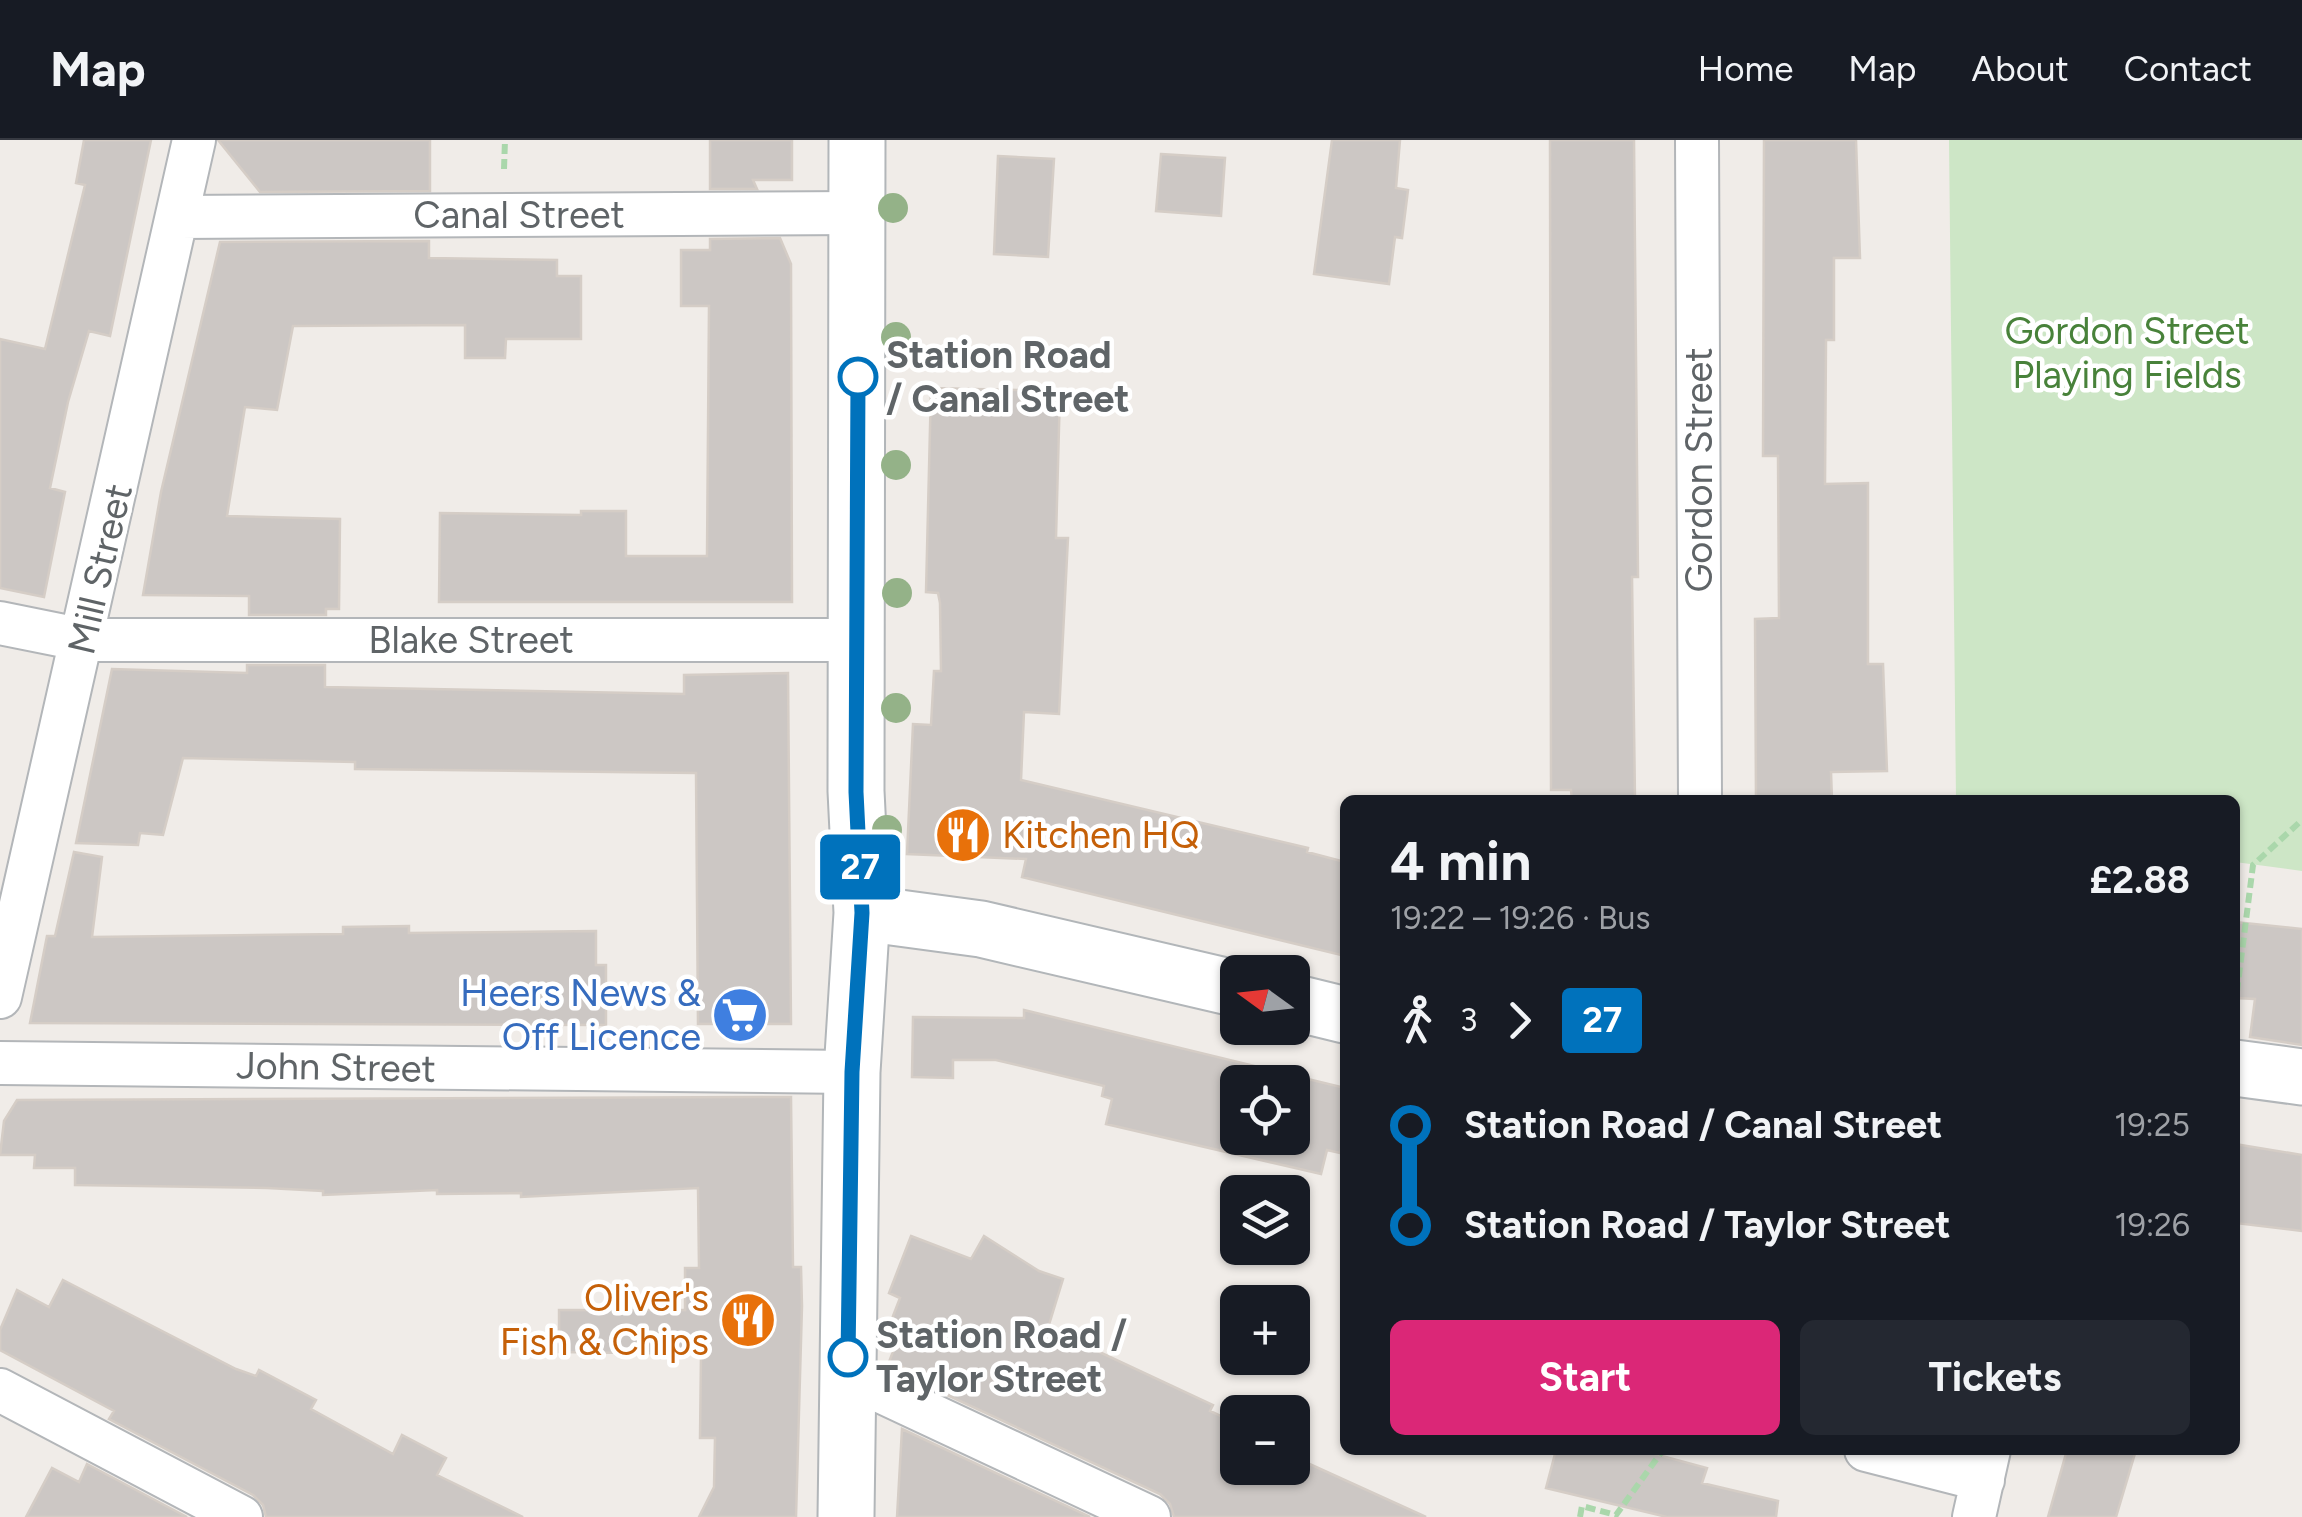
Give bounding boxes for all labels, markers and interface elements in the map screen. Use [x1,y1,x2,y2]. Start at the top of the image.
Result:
text: Map [50,40,146,98]
text: Home [1698,48,1793,90]
text: Map [1848,48,1917,90]
text: About [1972,48,2069,90]
text: Contact [2124,48,2252,90]
street label: Canal Street [413,192,625,238]
park label: Gordon Street Playing Fields [2004,308,2250,398]
place label: Station Road / Canal Street [886,332,1130,422]
street label: Gordon Street [1676,347,1722,593]
marker: Station Road / Canal Street [839,358,877,396]
street label: Mill Street [58,479,142,659]
street label: Blake Street [368,617,574,663]
restaurant icon: Kitchen HQ [933,805,993,865]
place label: Kitchen HQ [1002,812,1200,858]
text: 4 min [1390,828,1532,894]
line badge: 27 [815,834,905,900]
text: 27 [840,846,880,888]
text: £2.88 [2089,857,2190,903]
text: 19:22 – 19:26 · Bus [1390,899,1650,937]
north arrow [1220,955,1310,1045]
map controls [1220,955,1310,1485]
place label: Heers News & Off Licence [460,970,702,1060]
supermarket icon: Heers News & Off Licence [710,985,770,1045]
icon: walk [1390,993,1445,1048]
icon: forward [1492,993,1547,1048]
text: 27 [1582,999,1622,1041]
text: 3 [1460,1001,1477,1039]
street label: John Street [236,1042,436,1092]
button: locate [1220,1065,1310,1155]
text: Station Road / Canal Street [1464,1102,1942,1148]
text: 19:25 [2114,1106,2190,1144]
button: layers [1220,1175,1310,1265]
text: Station Road / Taylor Street [1464,1202,1950,1248]
text: 19:26 [2115,1206,2190,1244]
place label: Oliver's Fish & Chips [500,1275,709,1365]
button: + [1220,1285,1310,1375]
restaurant icon: Oliver's Fish & Chips [718,1290,778,1350]
place label: Station Road / Taylor Street [876,1312,1127,1402]
button: Start [1390,1320,1780,1435]
button: Tickets [1800,1320,2190,1435]
marker: Station Road / Taylor Street [829,1338,867,1376]
button: − [1220,1395,1310,1485]

